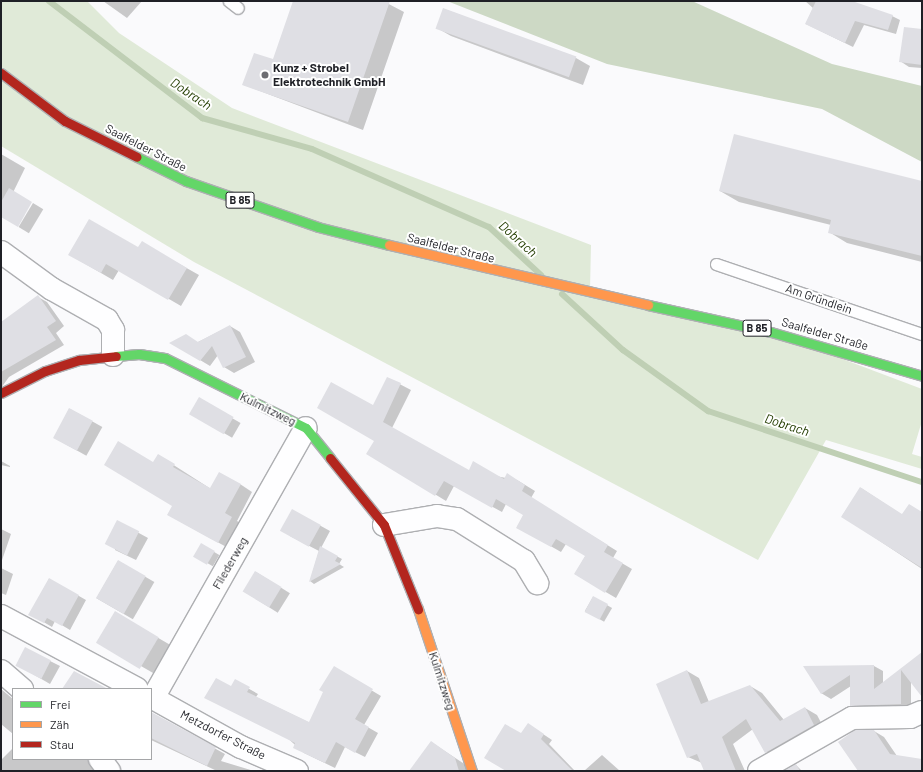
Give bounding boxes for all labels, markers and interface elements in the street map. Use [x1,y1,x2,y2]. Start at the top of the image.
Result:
place label: Kunz + Strobel Elektrotechnik GmbH [273,61,386,89]
marker: Kunz + Strobel Elektrotechnik GmbH [260,70,270,80]
water label: Dobrach [167,75,215,113]
street label: Saalfelder Straße [103,121,189,175]
road number: B 85 [225,191,255,209]
water label: Dobrach [496,218,540,260]
street label: Saalfelder Straße [406,230,496,266]
street label: Am Gründlein [784,281,854,317]
street label: Saalfelder Straße [780,315,870,353]
road number: B 85 [742,319,772,337]
street label: Kulmitzweg [238,389,298,429]
water label: Dobrach [763,410,811,440]
street label: Fliederweg [209,534,251,592]
street label: Kulmitzweg [426,650,458,712]
legend [12,688,152,760]
text: Frei [50,697,70,711]
street label: Metzdorfer Straße [178,707,268,763]
text: Zäh [50,717,69,731]
text: Stau [50,737,74,751]

